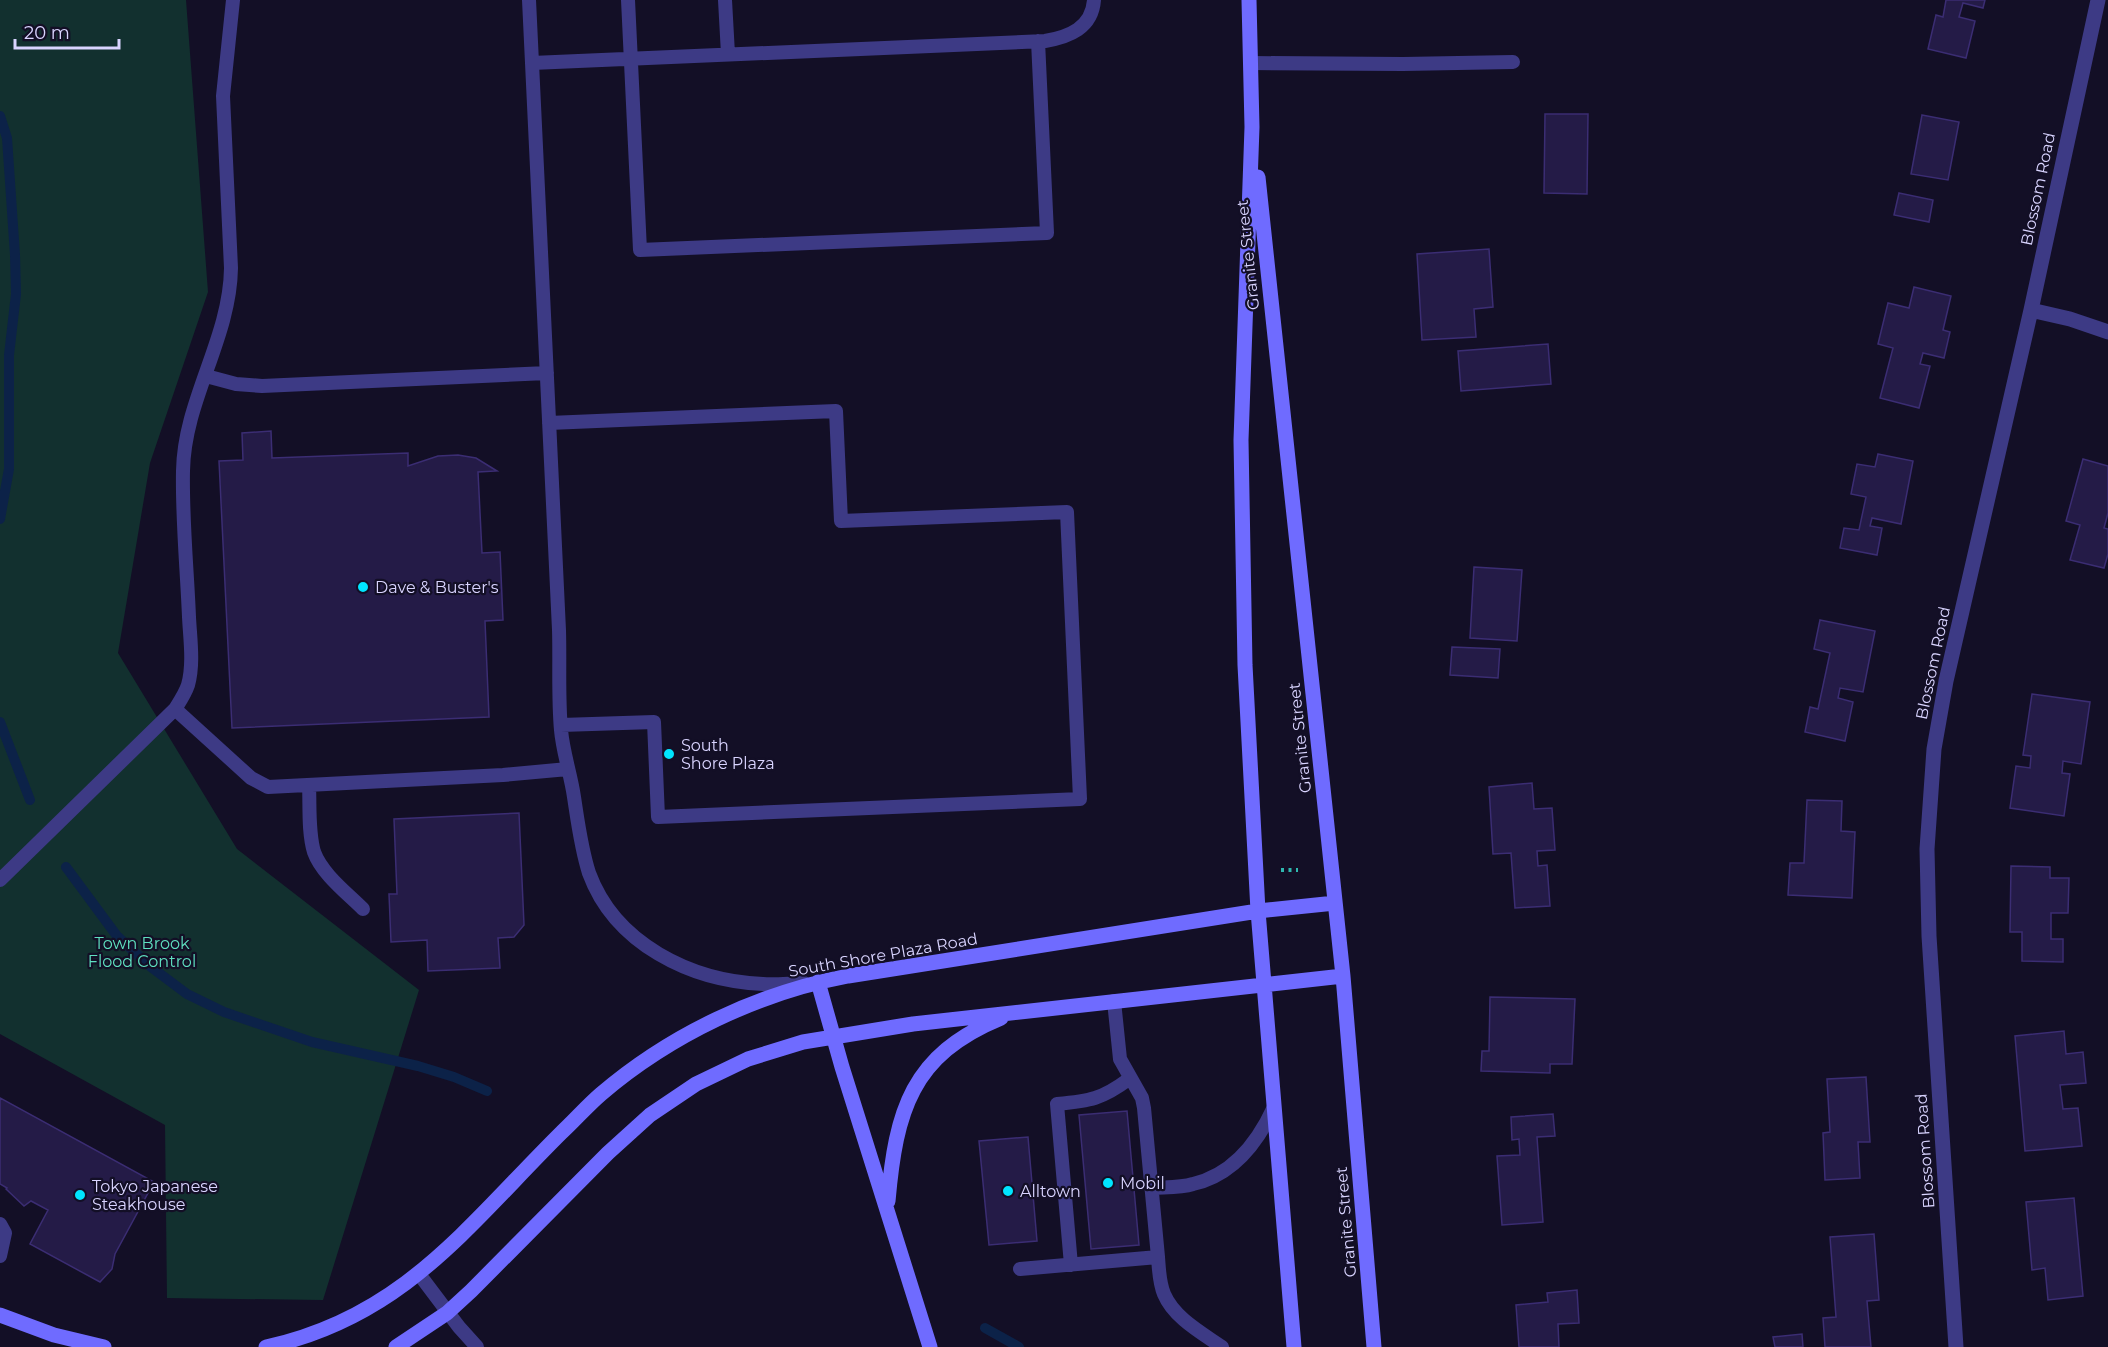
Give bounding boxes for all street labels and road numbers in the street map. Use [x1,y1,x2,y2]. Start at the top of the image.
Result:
street label: Blossom Road [2017,131,2059,247]
street label: Granite Street [1233,198,1263,311]
street label: Blossom Road [1912,605,1954,721]
street label: Granite Street [1285,681,1315,794]
street label: South Shore Plaza Road [787,929,979,981]
street label: Blossom Road [1912,1093,1938,1209]
street label: Granite Street [1332,1165,1360,1278]

